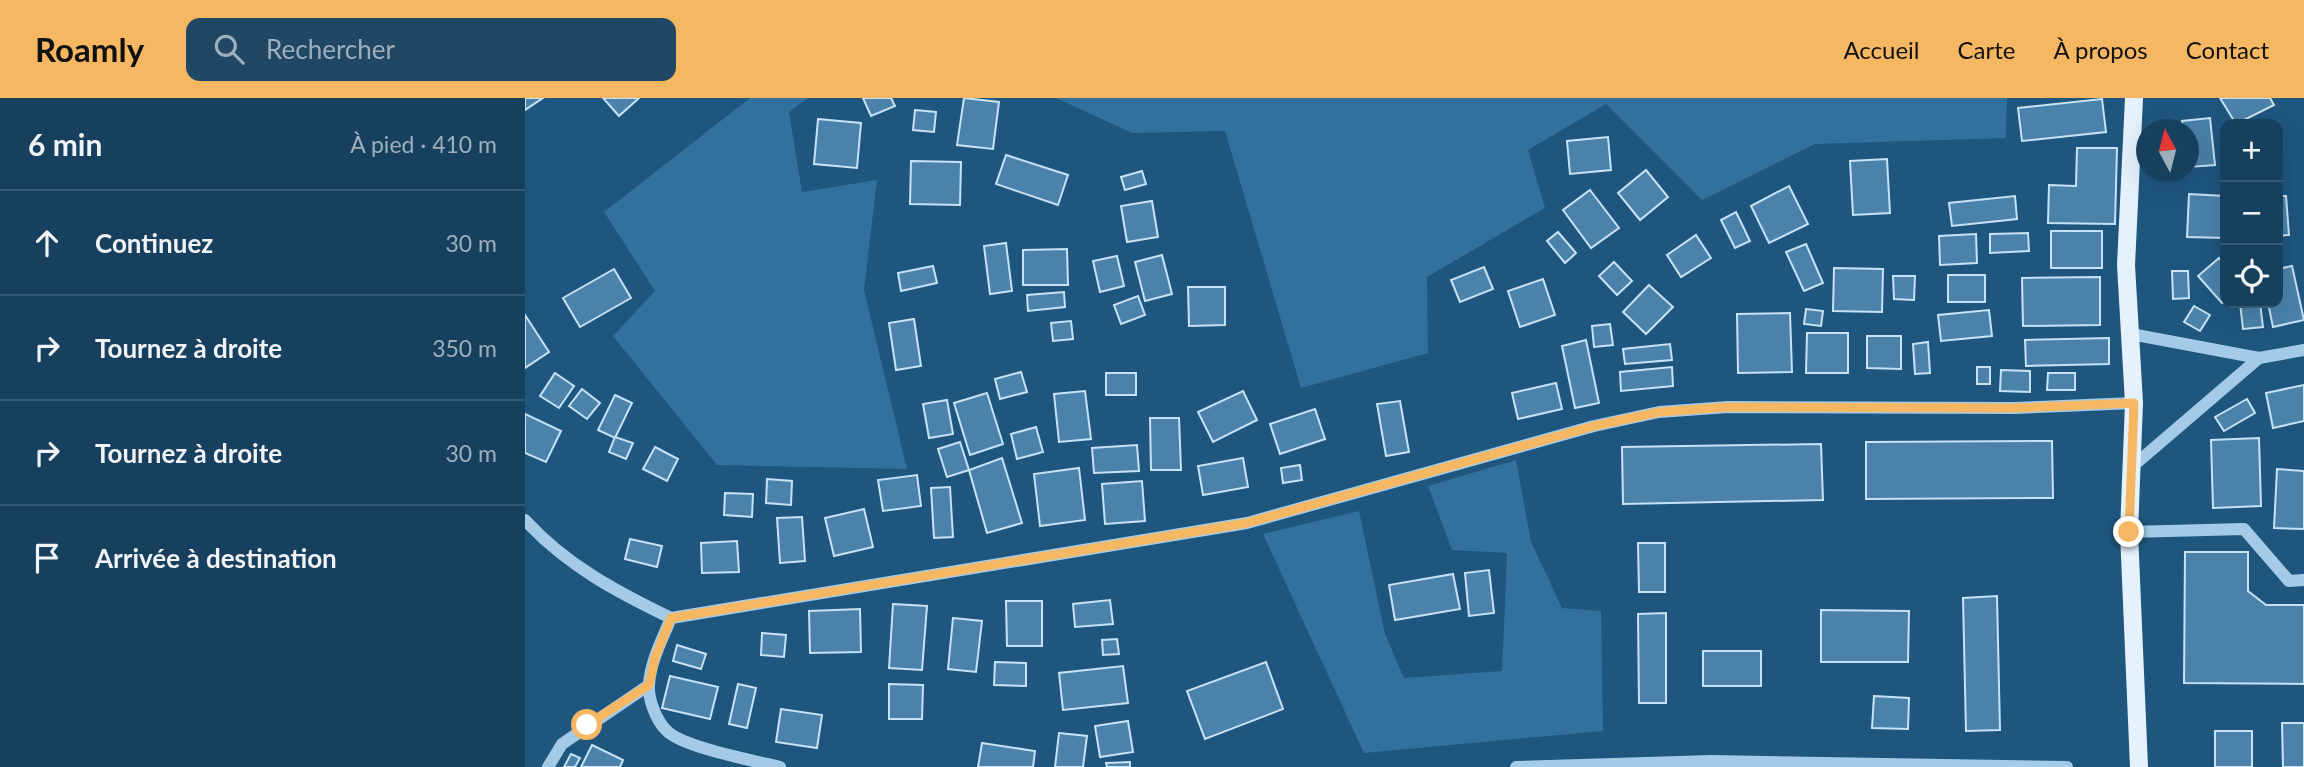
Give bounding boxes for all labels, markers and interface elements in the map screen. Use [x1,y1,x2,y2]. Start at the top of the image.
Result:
search box [186,18,676,81]
text: Roamly [35,29,144,69]
icon: search [210,30,248,68]
text: Rechercher [266,33,395,65]
text: Accueil [1843,35,1919,64]
text: Carte [1957,35,2015,64]
text: À propos [2053,35,2148,64]
text: Contact [2186,35,2269,64]
north arrow [2136,119,2199,182]
map controls [2220,119,2283,308]
button: + [2220,119,2283,182]
text: 6 min [28,126,102,162]
text: À pied · 410 m [350,130,497,158]
button: − [2220,182,2283,245]
icon: ahead [28,224,66,262]
text: Continuez [95,227,213,259]
text: 30 m [446,229,497,257]
button: locate [2220,245,2283,308]
icon: right [28,329,66,367]
text: Tournez à droite [95,332,282,364]
text: 350 m [432,334,497,362]
icon: right [28,434,66,472]
text: Tournez à droite [95,437,282,469]
text: 30 m [446,439,497,467]
route end [2113,516,2144,547]
icon: arrive [28,539,66,577]
text: Arrivée à destination [95,542,337,574]
route start [571,709,602,740]

